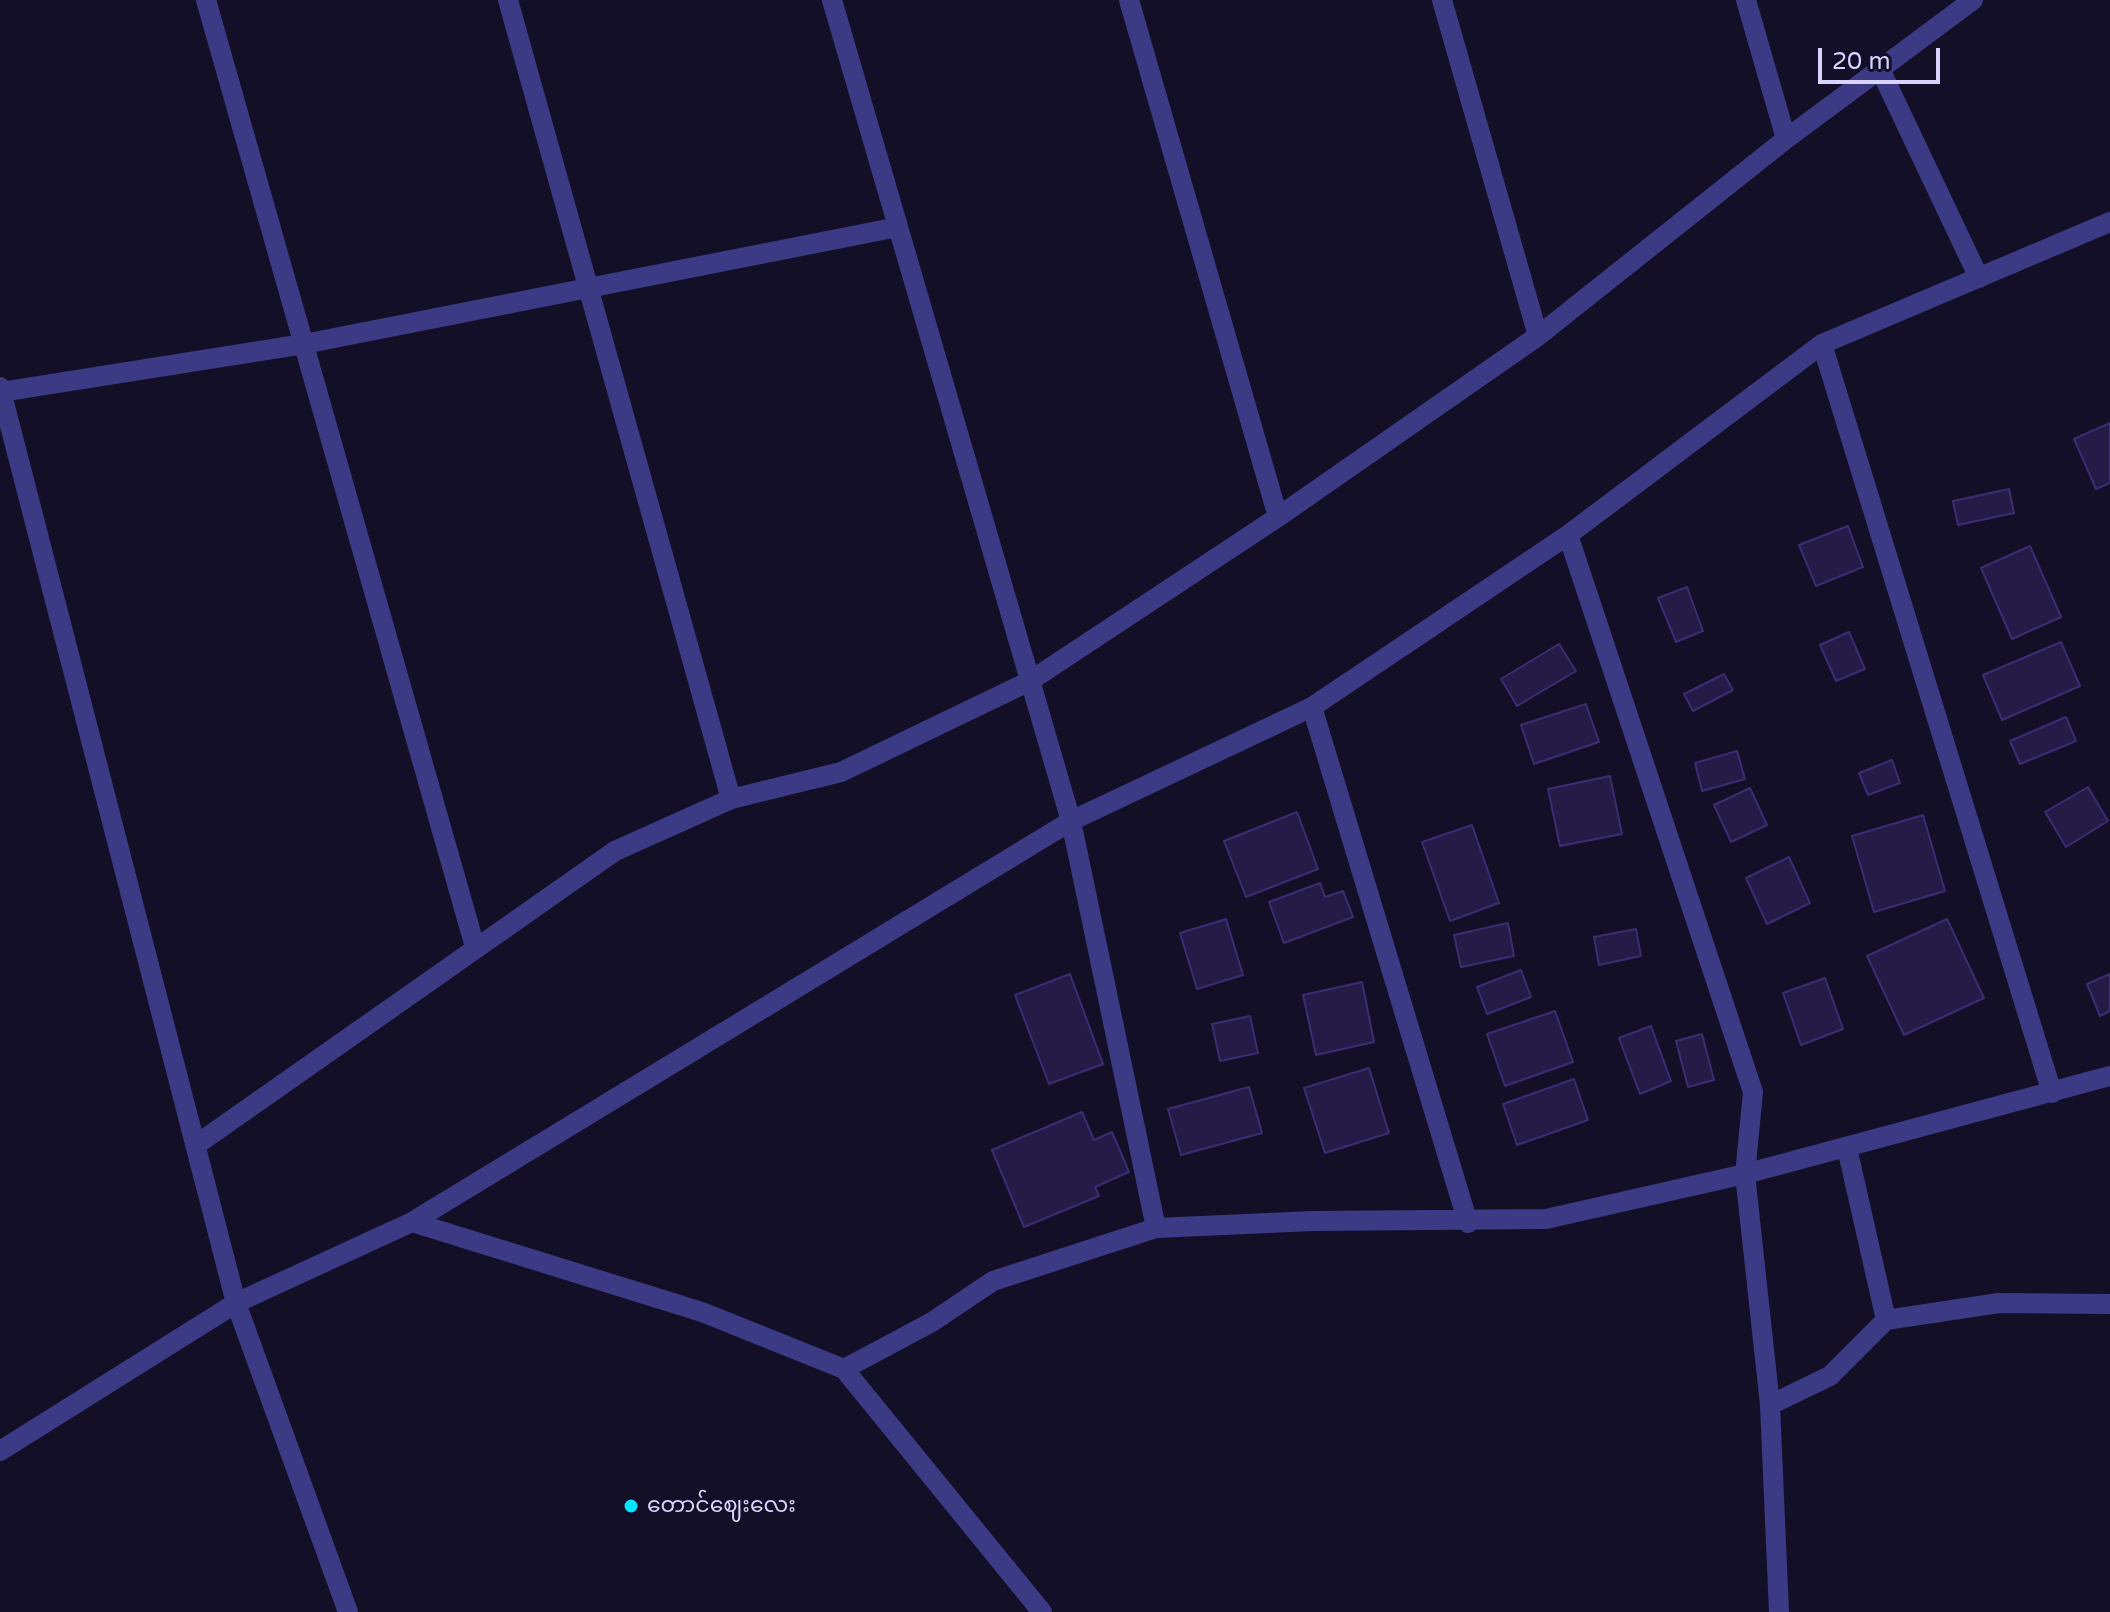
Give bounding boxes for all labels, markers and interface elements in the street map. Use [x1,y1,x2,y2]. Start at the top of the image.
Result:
scale bar [1822,32,1944,82]
text: 20 m [1832,47,1890,76]
place label: တောင်ဈေးလေး [647,1493,796,1519]
marker: တောင်ဈေးလေး [622,1497,640,1515]

